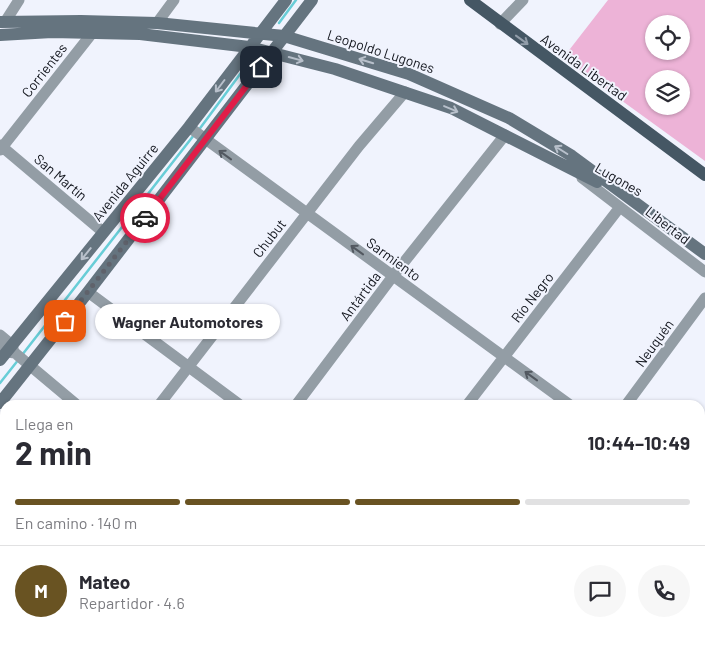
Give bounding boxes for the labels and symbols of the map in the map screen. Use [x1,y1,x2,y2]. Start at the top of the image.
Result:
street label: Leopoldo Lugones [325,26,437,76]
street label: Avenida Libertad [538,30,630,104]
one-way arrow [515,35,529,45]
street label: Corrientes [18,39,71,100]
pin [240,46,282,88]
one-way arrow [288,55,304,64]
one-way arrow [359,56,375,66]
one-way arrow [215,79,225,93]
one-way arrow [443,104,458,114]
street label: Avenida Aguirre [88,140,162,224]
one-way arrow [555,144,569,154]
street label: San Martín [31,150,91,204]
one-way arrow [218,150,232,160]
street label: Lugones [592,159,646,200]
courier [120,193,170,243]
street label: Libertad [642,202,694,248]
street label: Chubut [249,216,289,260]
street label: Sarmiento [363,234,425,284]
one-way arrow [350,245,364,255]
one-way arrow [80,247,91,260]
street label: Antártida [336,268,384,324]
street label: Río Negro [507,269,557,325]
pin [44,300,86,342]
callout: Wagner Automotores [95,304,280,338]
street label: Neuquén [631,316,677,370]
one-way arrow [524,371,538,381]

